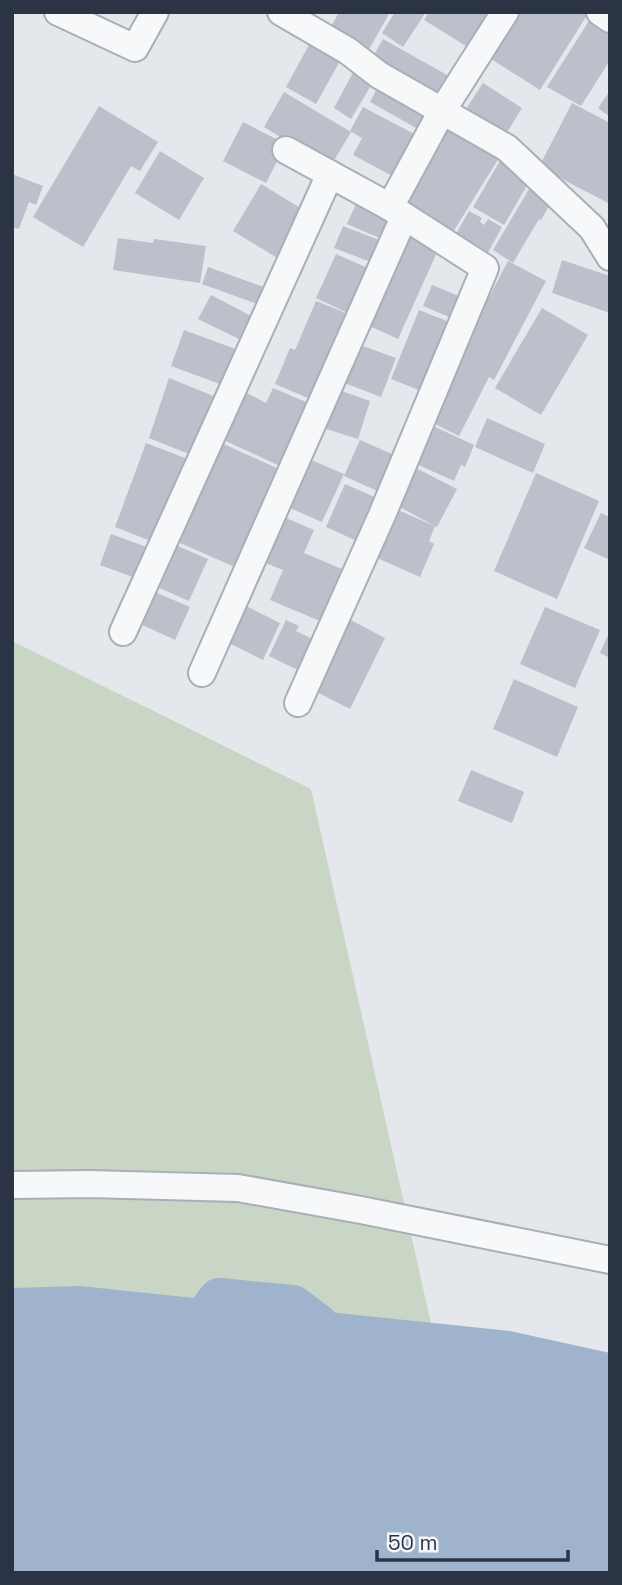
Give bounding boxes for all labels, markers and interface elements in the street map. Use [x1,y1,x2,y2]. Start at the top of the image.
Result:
scale bar [377,1518,568,1562]
text: 50 m [388,1529,438,1556]

